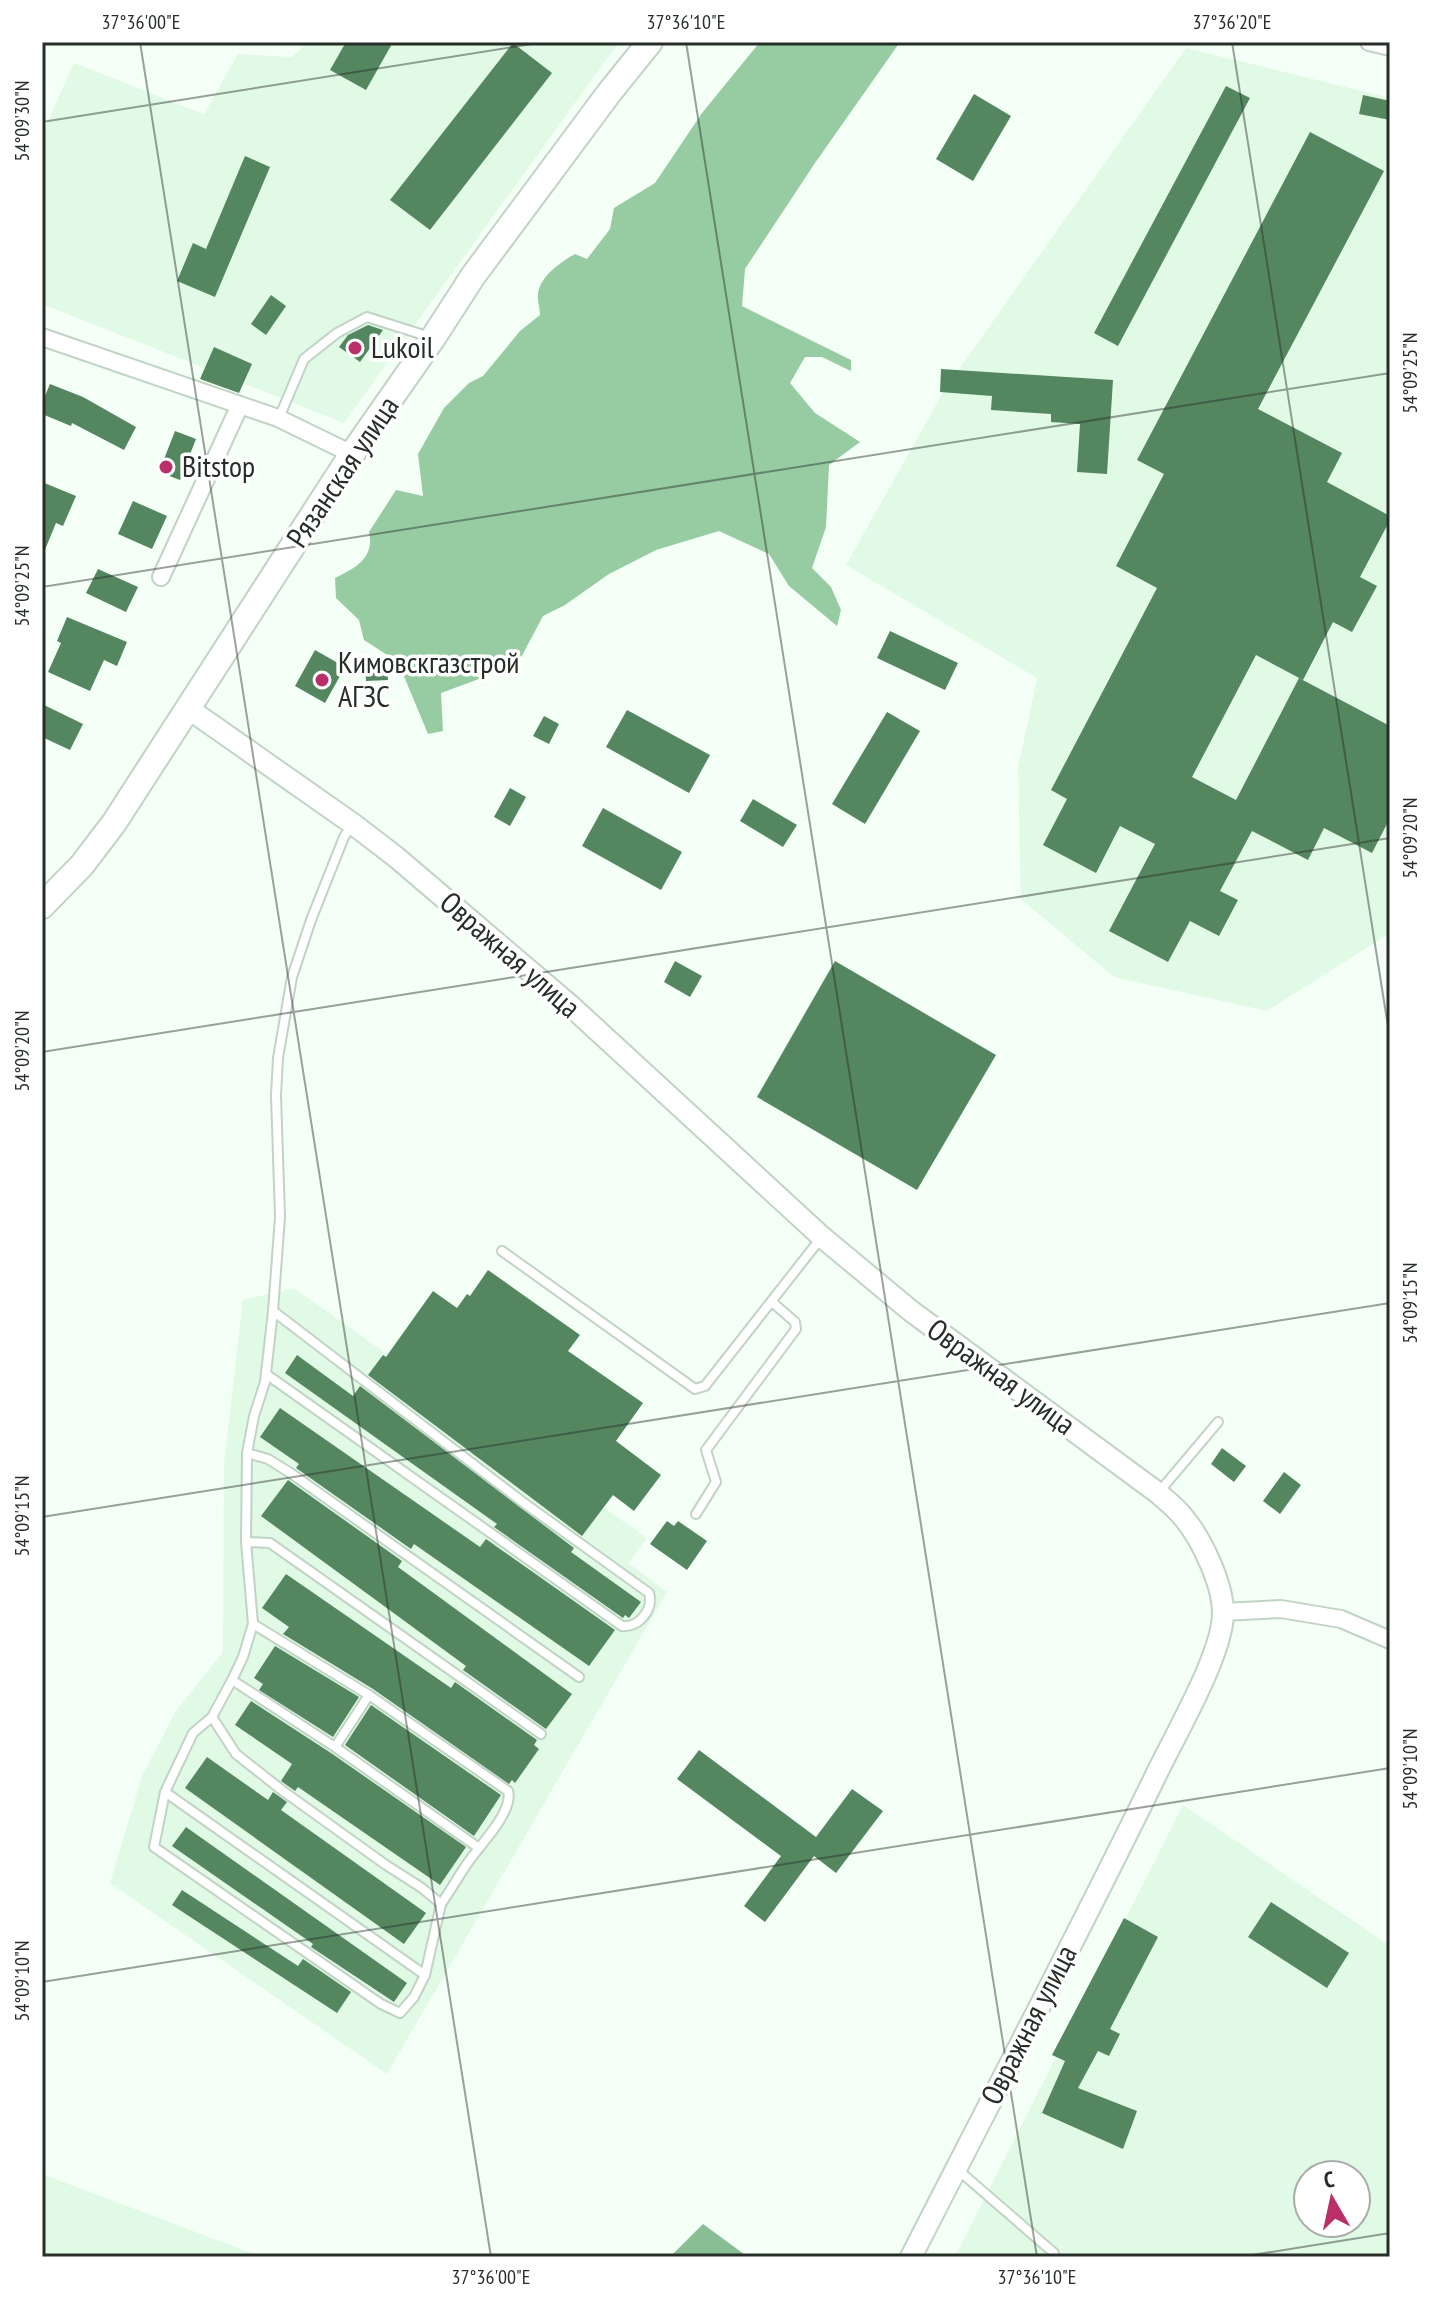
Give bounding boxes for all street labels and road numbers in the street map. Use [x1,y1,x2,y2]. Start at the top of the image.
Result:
street label: Рязанская улица [277,388,407,554]
street label: Овражная улица [432,882,589,1026]
street label: Овражная улица [920,1309,1084,1443]
street label: Овражная улица [971,1938,1085,2111]

